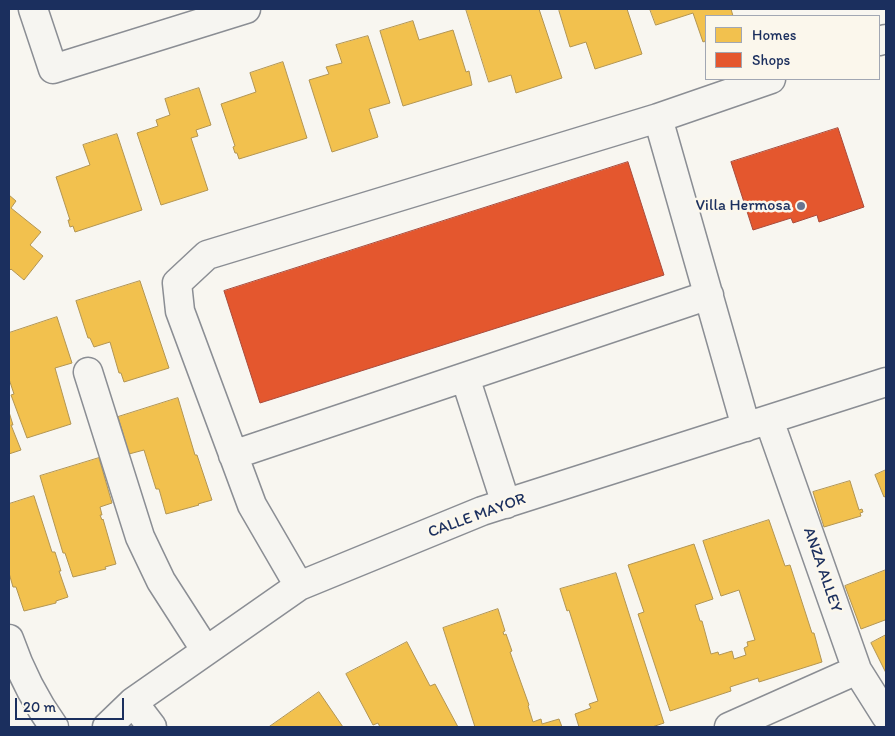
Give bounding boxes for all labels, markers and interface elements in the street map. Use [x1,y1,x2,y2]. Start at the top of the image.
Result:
legend [705,15,880,80]
text: Homes [752,26,796,44]
text: Shops [752,51,790,69]
place label: Villa Hermosa [695,196,791,216]
marker: Villa Hermosa [795,200,807,212]
street label: CALLE MAYOR [426,489,528,543]
street label: ANZA ALLEY [799,525,845,615]
scale bar [18,688,126,720]
text: 20 m [23,698,56,716]

